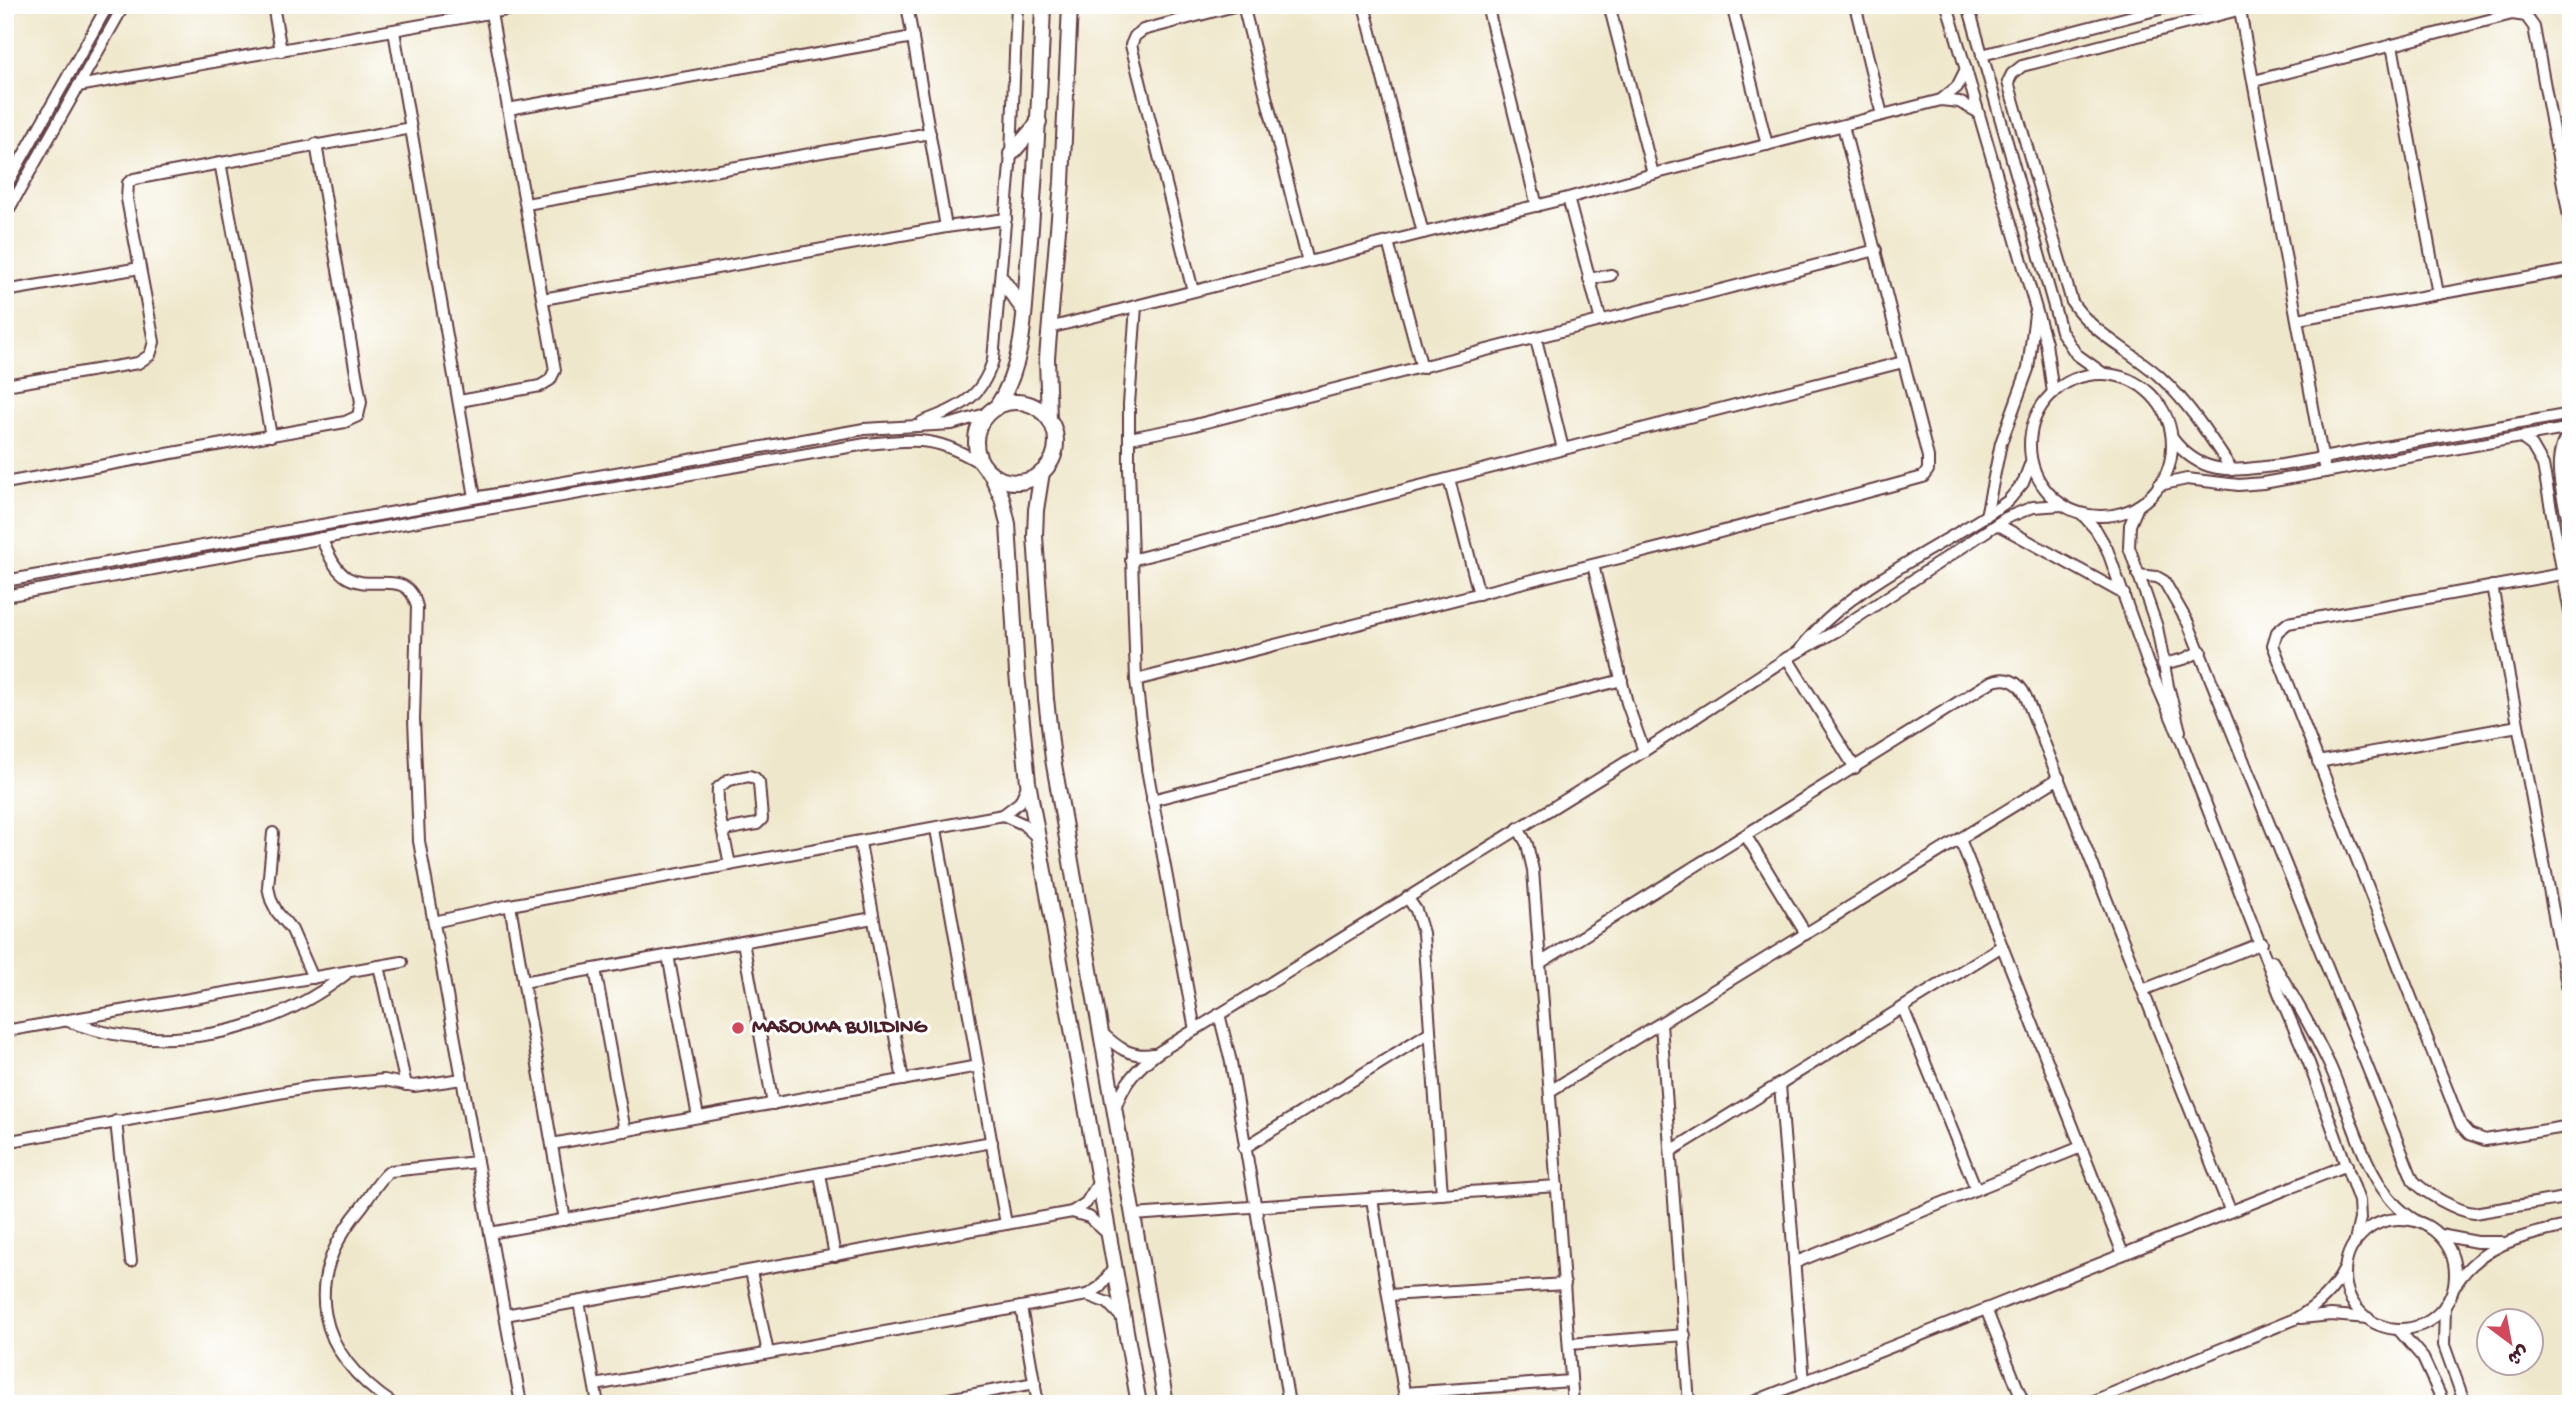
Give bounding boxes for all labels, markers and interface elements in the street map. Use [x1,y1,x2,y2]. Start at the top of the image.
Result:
place label: MASOUMA BUILDING [752,1016,928,1041]
marker: MASOUMA BUILDING [730,1020,746,1036]
north arrow [2474,1308,2544,1378]
text: ش [2502,1338,2532,1369]

